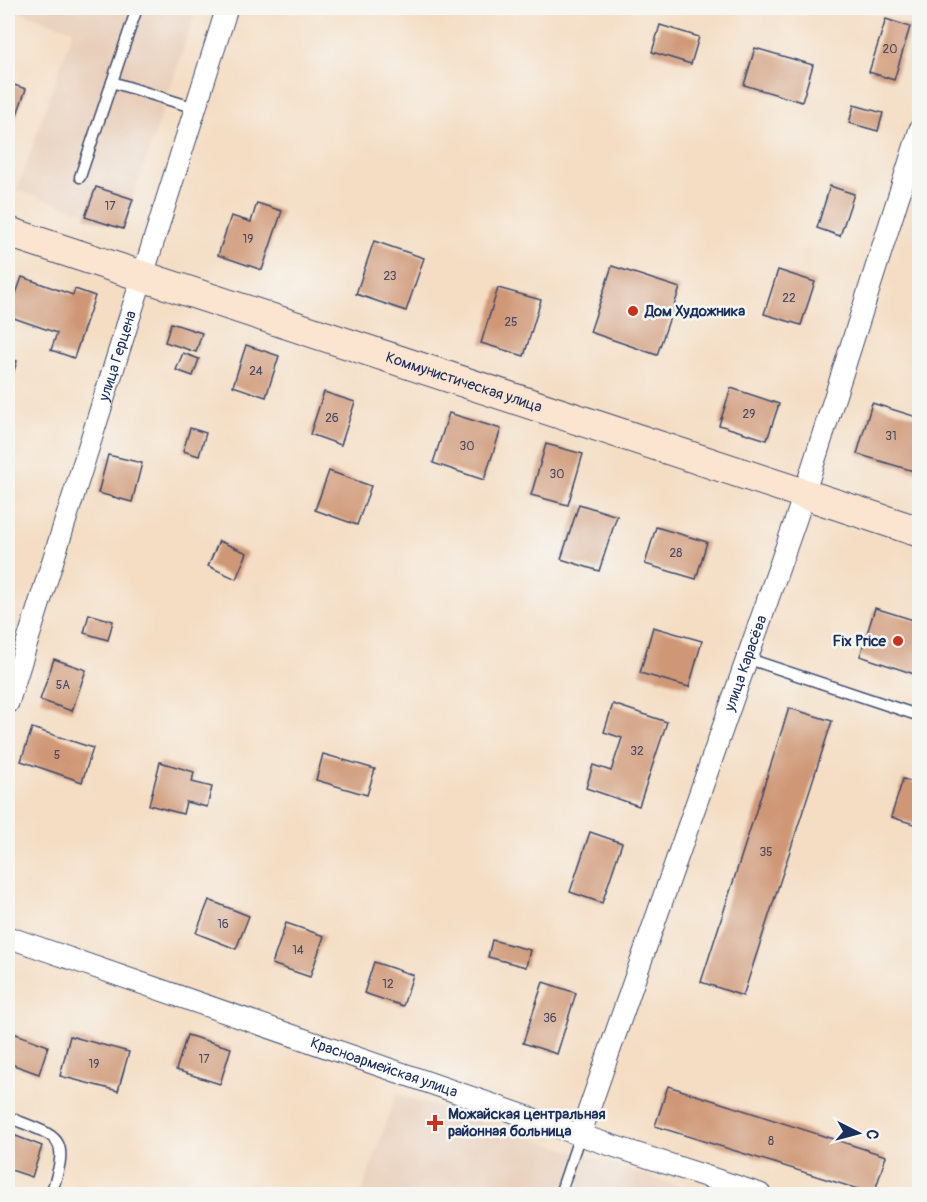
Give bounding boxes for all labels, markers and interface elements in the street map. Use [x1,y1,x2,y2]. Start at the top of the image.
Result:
house number: 20 [883,42,897,57]
house number: 17 [104,199,116,214]
house number: 19 [243,232,253,247]
house number: 23 [383,269,397,284]
house number: 22 [782,291,796,306]
place label: Дом Художника [644,302,745,321]
marker: Дом Художника [626,304,640,318]
street label: улица Герцена [94,308,141,404]
house number: 25 [504,315,518,330]
street label: Коммунистическая улица [383,347,545,417]
house number: 24 [249,364,263,379]
house number: 29 [743,407,755,422]
house number: 26 [325,411,339,426]
house number: 31 [885,429,897,444]
house number: 30 [460,439,474,454]
house number: 30 [550,467,564,482]
house number: 28 [670,546,682,561]
street label: улица Карасёва [720,613,771,715]
place label: Fix Price [833,632,887,651]
marker: Fix Price [891,634,905,648]
house number: 5А [56,678,70,693]
house number: 32 [630,744,644,759]
house number: 5 [54,748,60,763]
house number: 35 [759,845,773,860]
house number: 16 [217,917,229,932]
house number: 14 [292,943,304,958]
house number: 12 [382,977,394,992]
house number: 36 [543,1011,557,1026]
street label: Красноармейская улица [308,1033,460,1101]
house number: 17 [198,1052,210,1067]
house number: 19 [89,1057,99,1072]
north arrow [828,1103,888,1163]
place label: Можайская центральная районная больница [448,1105,605,1141]
marker: Можайская центральная районная больница [426,1114,444,1132]
text: С [861,1129,882,1141]
house number: 8 [768,1134,774,1149]

